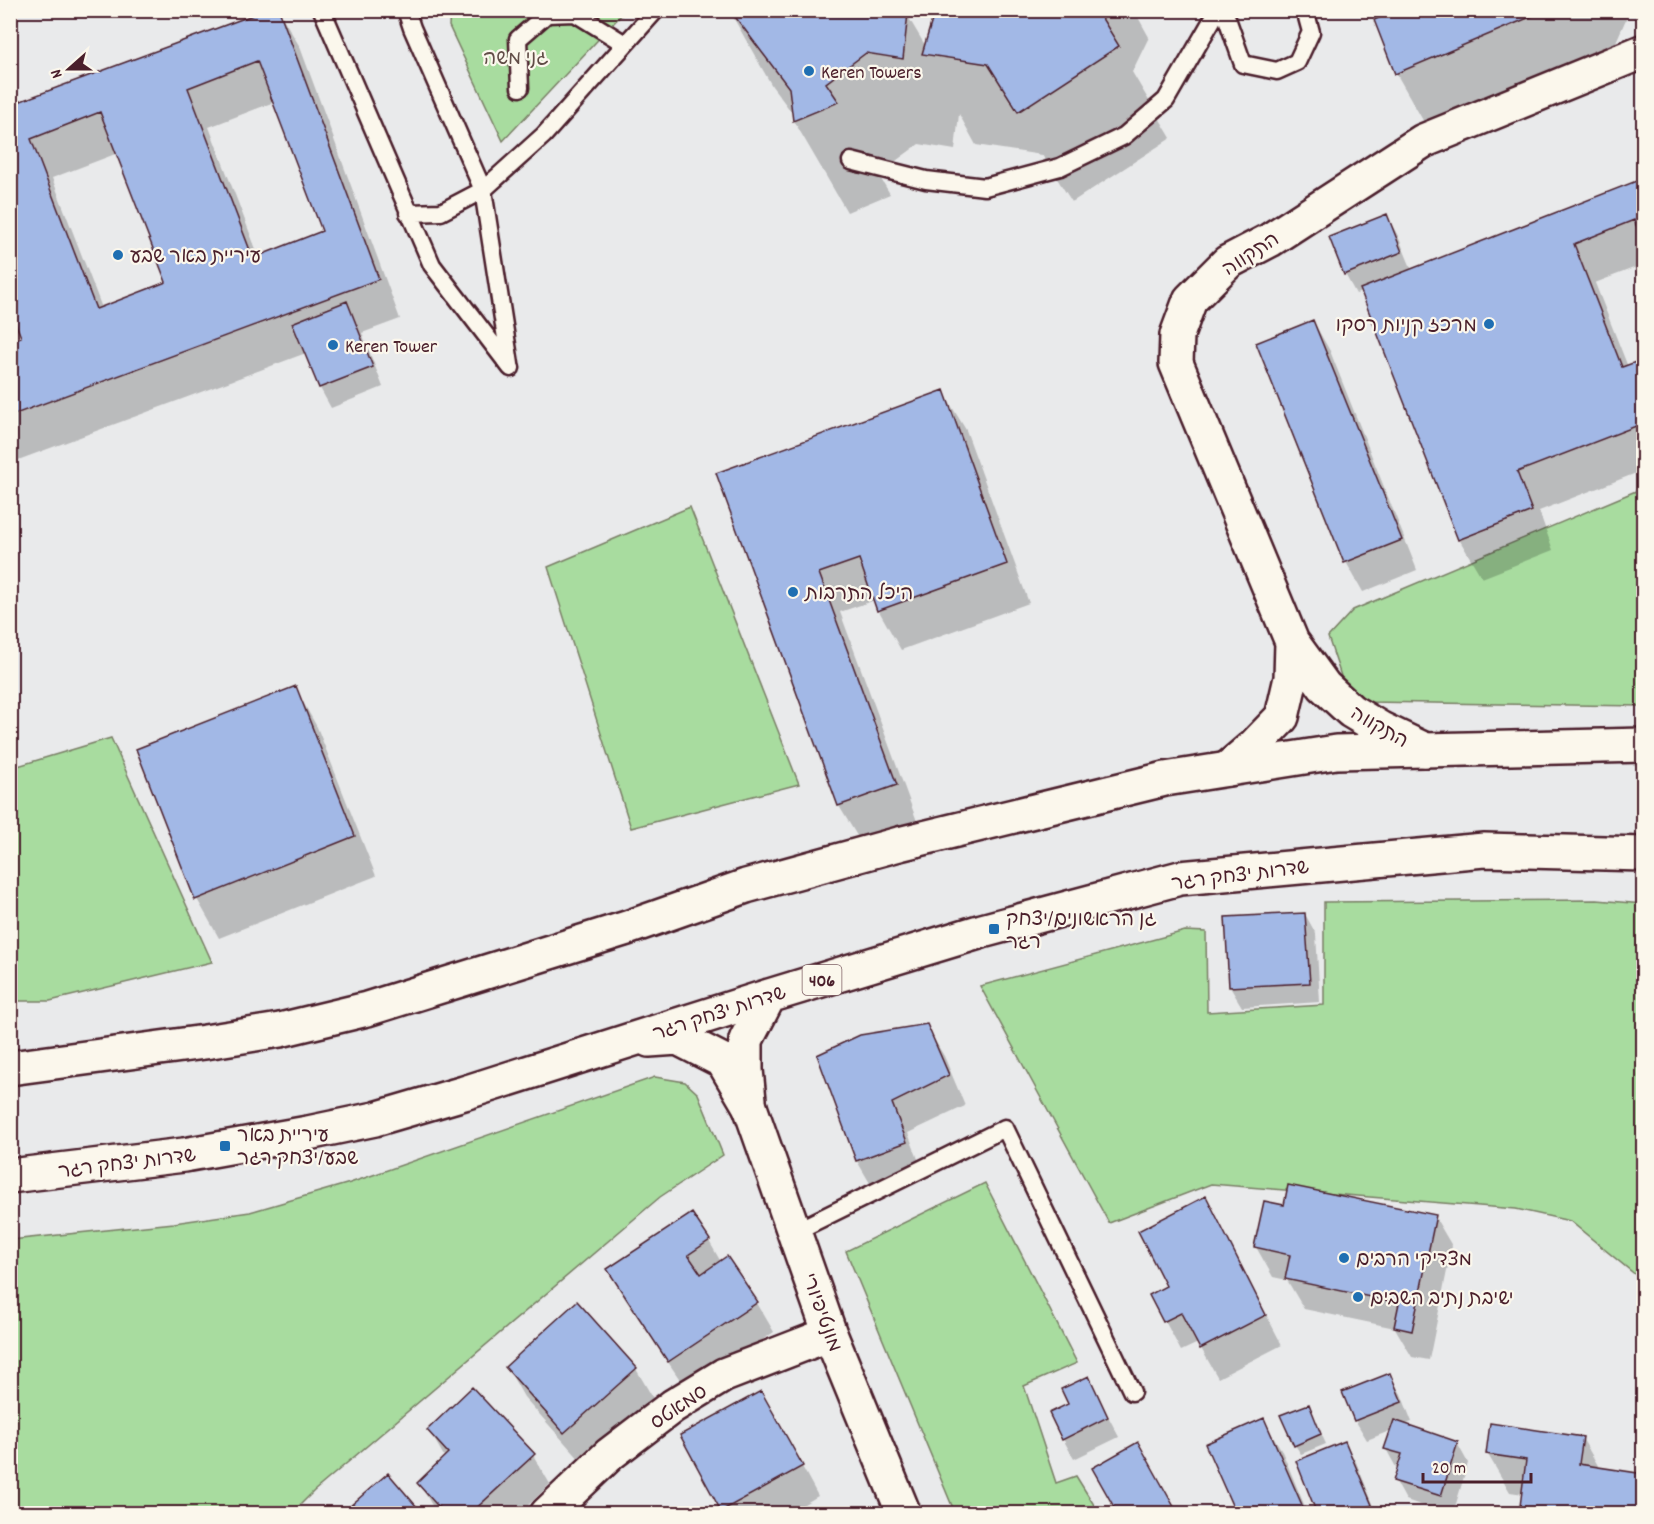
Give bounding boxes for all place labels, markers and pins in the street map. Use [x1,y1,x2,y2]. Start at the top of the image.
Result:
place label: Keren Towers [821,60,922,88]
marker: Keren Towers [802,64,816,78]
place label: עיריית באר שבע [130,244,261,272]
marker: עיריית באר שבע [111,248,125,262]
place label: מרכז קניות רסקו [1336,313,1477,341]
marker: מרכז קניות רסקו [1482,317,1496,331]
place label: Keren Tower [345,334,438,362]
marker: Keren Tower [326,338,340,352]
place label: היכל התרבות [804,581,913,609]
marker: היכל התרבות [786,585,800,599]
place label: גן הראשונים/יצחק רגר [1006,907,1157,958]
marker: גן הראשונים/יצחק רגר [987,922,1001,936]
place label: עיריית באר שבע/יצחק רגר [237,1123,358,1174]
marker: עיריית באר שבע/יצחק רגר [218,1139,232,1153]
place label: מצדיקי הרבים [1356,1247,1472,1275]
marker: מצדיקי הרבים [1337,1251,1351,1265]
place label: ישיבת נתיב השבים [1370,1286,1514,1314]
marker: ישיבת נתיב השבים [1351,1290,1365,1304]

